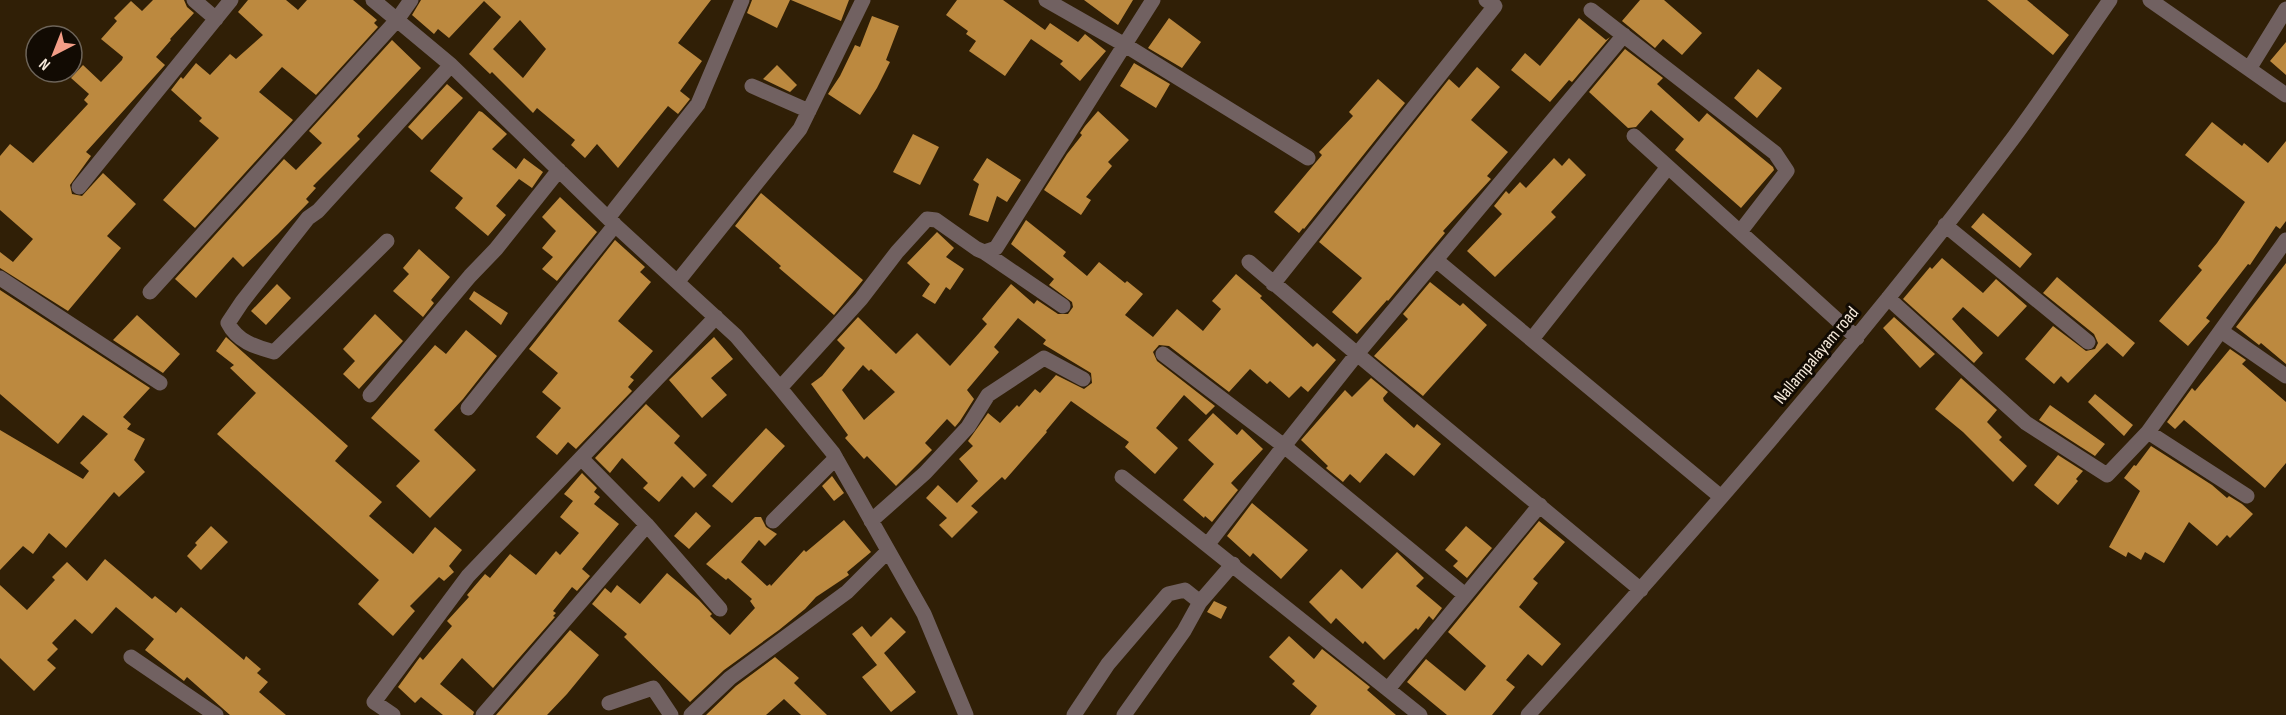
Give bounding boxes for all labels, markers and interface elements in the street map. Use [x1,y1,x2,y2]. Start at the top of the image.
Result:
north arrow [24,24,84,84]
text: N [35,54,54,74]
street label: Nallampalayam road [1770,302,1863,408]

